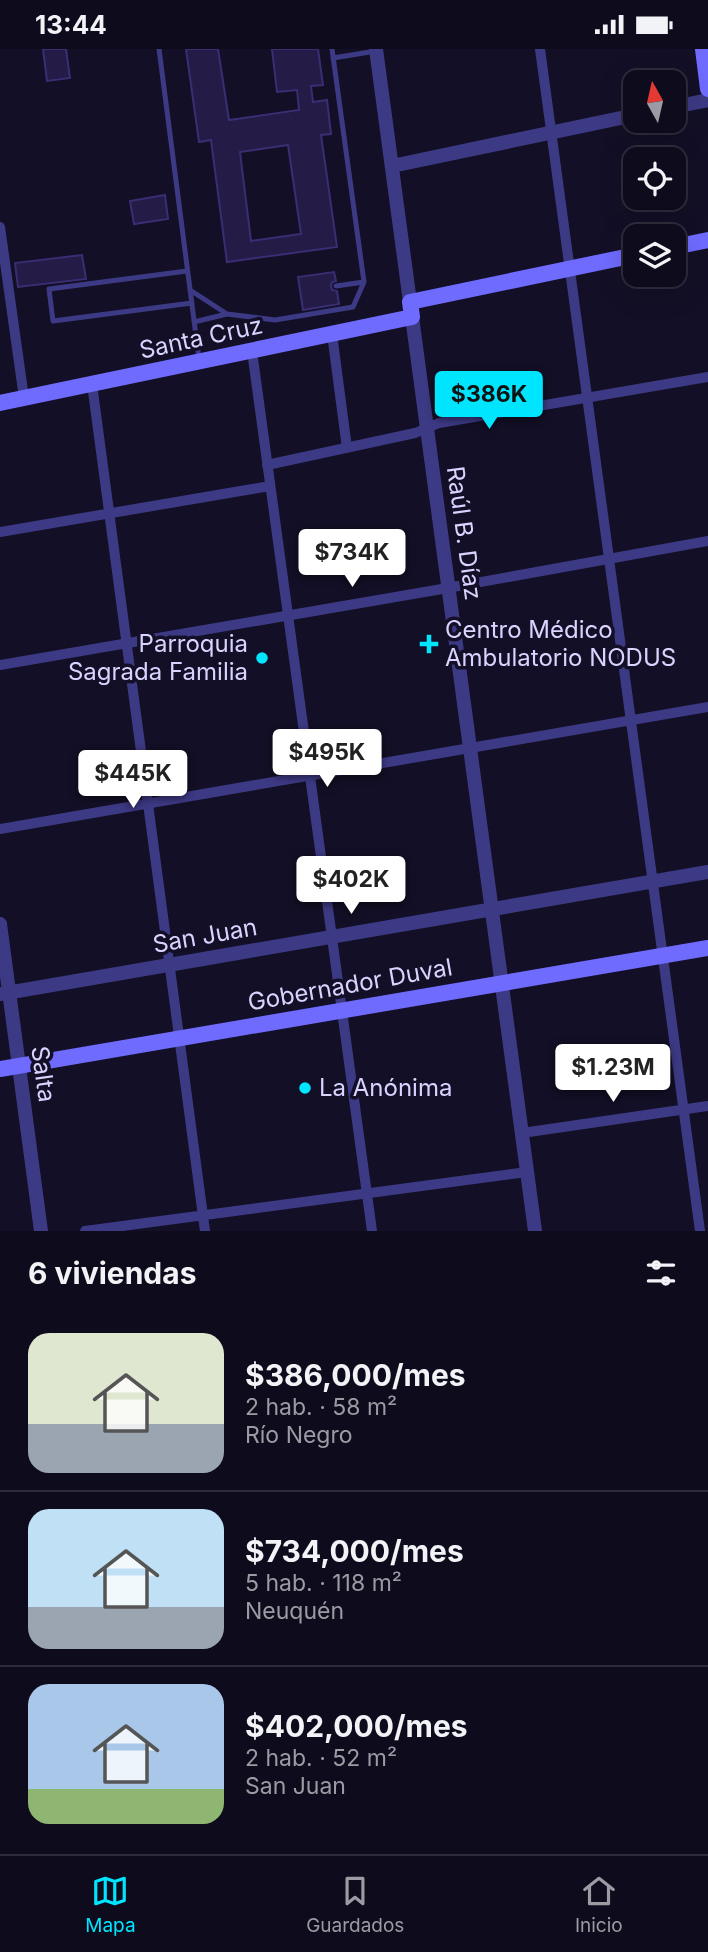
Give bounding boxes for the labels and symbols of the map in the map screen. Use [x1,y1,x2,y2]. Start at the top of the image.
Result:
north arrow [623,70,686,133]
street label: Santa Cruz [137,310,265,365]
pin: $386K [440,371,538,431]
street label: Raúl B. Díaz [441,464,488,602]
pin: $734K [303,529,401,589]
place label: Centro Médico Ambulatorio NODUS [445,615,676,672]
place label: Parroquia Sagrada Familia [68,629,248,686]
marker: Centro Médico Ambulatorio NODUS [419,634,439,654]
marker: Parroquia Sagrada Familia [254,650,270,666]
pin: $495K [278,729,376,789]
pin: $445K [84,751,182,810]
pin: $402K [302,857,400,916]
street label: San Juan [151,912,259,959]
street label: Gobernador Duval [245,952,454,1017]
street label: Salta [25,1044,62,1104]
pin: $1.23M [556,1045,670,1104]
place label: La Anónima [319,1073,452,1102]
marker: La Anónima [297,1080,313,1096]

